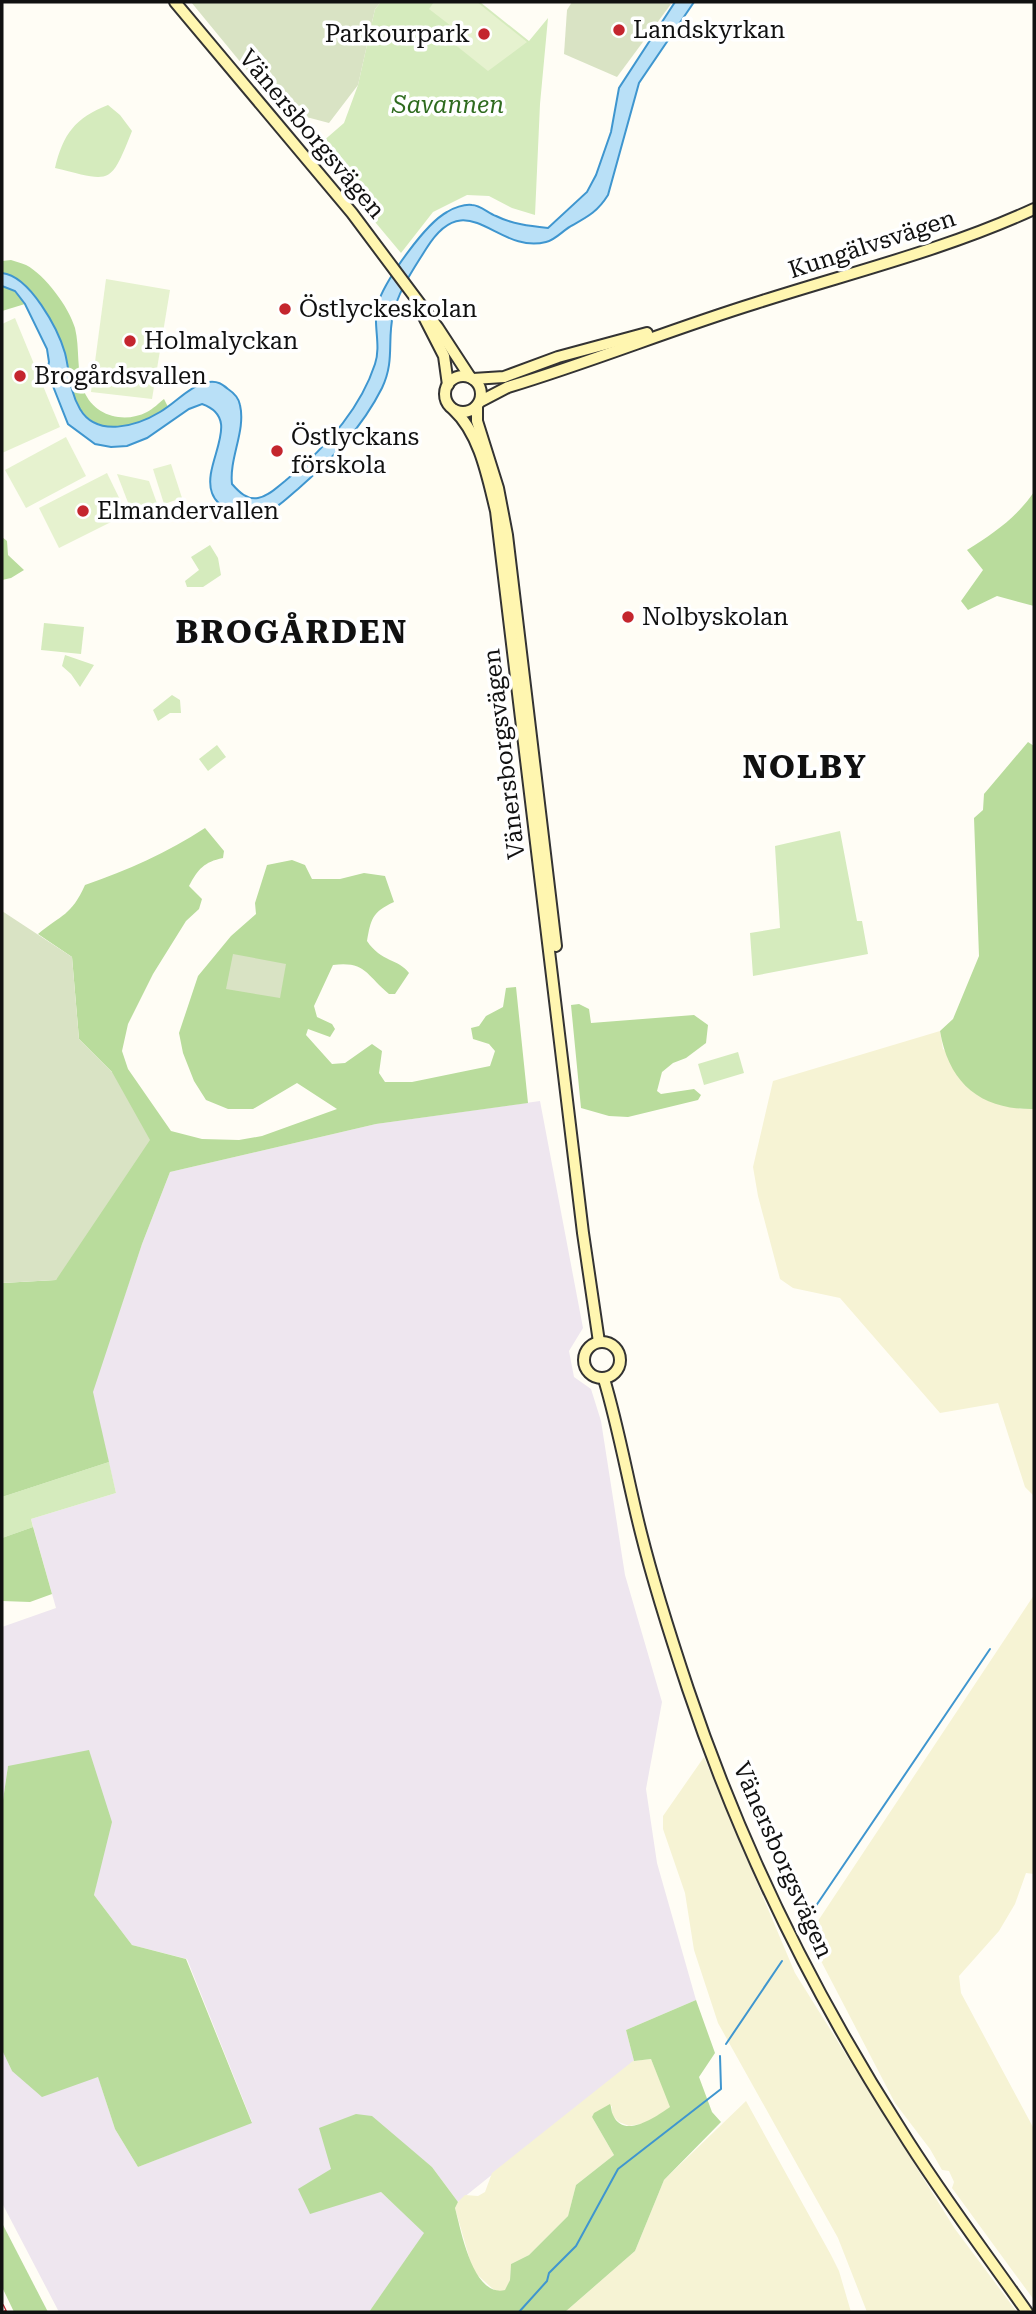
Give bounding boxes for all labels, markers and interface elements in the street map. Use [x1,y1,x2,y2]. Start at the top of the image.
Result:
place label: Landskyrkan [633,16,785,44]
place label: Parkourpark [325,20,470,48]
marker: Landskyrkan [611,22,627,38]
marker: Parkourpark [476,26,492,42]
street label: Vänersborgsvägen [233,44,391,224]
park label: Savannen [391,91,504,119]
street label: Kungälvsvägen [785,204,959,284]
place label: Östlyckeskolan [299,294,477,323]
marker: Östlyckeskolan [277,301,293,317]
place label: Holmalyckan [144,327,298,355]
marker: Holmalyckan [122,333,138,349]
place label: Brogårdsvallen [34,362,207,390]
marker: Brogårdsvallen [12,368,28,384]
place label: Östlyckans förskola [291,422,419,479]
marker: Östlyckans förskola [269,443,285,459]
place label: Elmandervallen [97,497,279,525]
marker: Elmandervallen [75,503,91,519]
place label: Nolbyskolan [642,603,789,631]
marker: Nolbyskolan [620,609,636,625]
district label: BROGÅRDEN [176,612,408,651]
street label: Vänersborgsvägen [477,647,531,861]
district label: NOLBY [742,748,868,786]
street label: Vänersborgsvägen [727,1758,839,1962]

